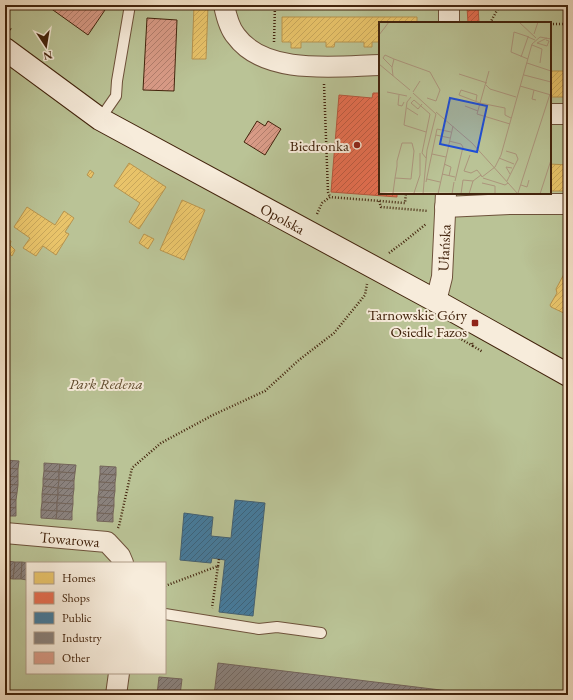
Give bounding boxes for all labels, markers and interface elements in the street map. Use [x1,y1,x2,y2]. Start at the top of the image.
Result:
inset map [379,22,551,194]
north arrow [26,26,66,66]
text: N [42,48,54,64]
place label: Biedronka [290,136,349,155]
marker: Biedronka [352,140,362,150]
street label: Opolska [257,198,309,238]
street label: Ułańska [433,224,454,272]
place label: Tarnowskie Góry Osiedle Fazos [368,305,467,341]
marker: Tarnowskie Góry Osiedle Fazos [470,318,480,328]
park label: Park Redena [69,374,143,393]
street label: Towarowa [39,527,100,551]
legend [26,562,166,674]
text: Homes [62,570,96,586]
text: Shops [62,590,90,606]
text: Public [62,610,92,626]
text: Industry [62,630,102,646]
text: Other [62,650,90,666]

